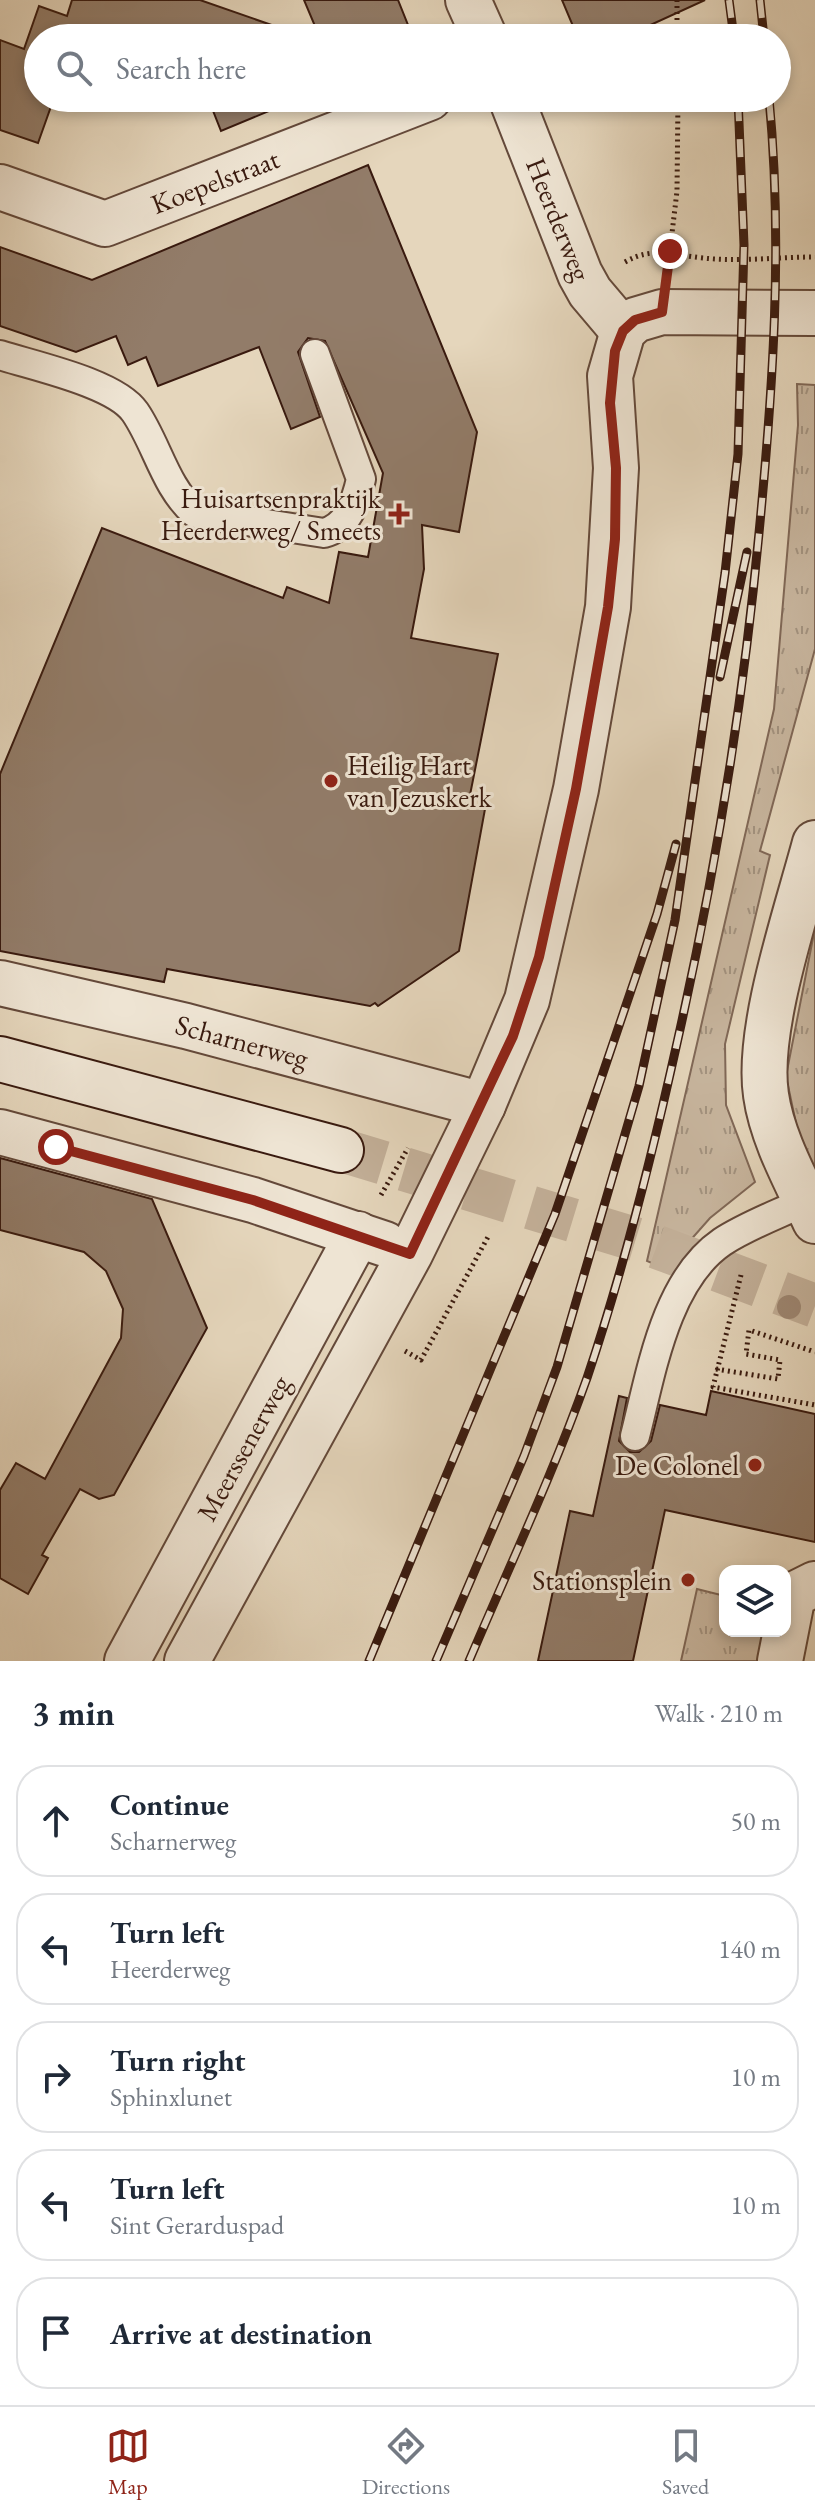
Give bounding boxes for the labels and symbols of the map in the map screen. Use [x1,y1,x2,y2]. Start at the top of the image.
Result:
street label: Koepelstraat [146,140,284,222]
street label: Heerderweg [518,152,600,287]
route end [652,233,688,269]
place label: Huisartsenpraktijk Heerderweg/ Smeets [160,480,382,548]
marker: Huisartsenpraktijk Heerderweg/ Smeets [388,503,410,525]
place label: Heilig Hart van Jezuskerk [347,747,493,815]
marker: Heilig Hart van Jezuskerk [322,772,340,790]
street label: Scharnerweg [172,1006,313,1076]
route start [38,1129,74,1165]
street label: Meerssenerweg [188,1368,298,1527]
place label: De Colonel [615,1447,739,1483]
marker: De Colonel [746,1456,764,1474]
place label: Stationsplein [532,1562,672,1598]
marker: Stationsplein [679,1571,697,1589]

